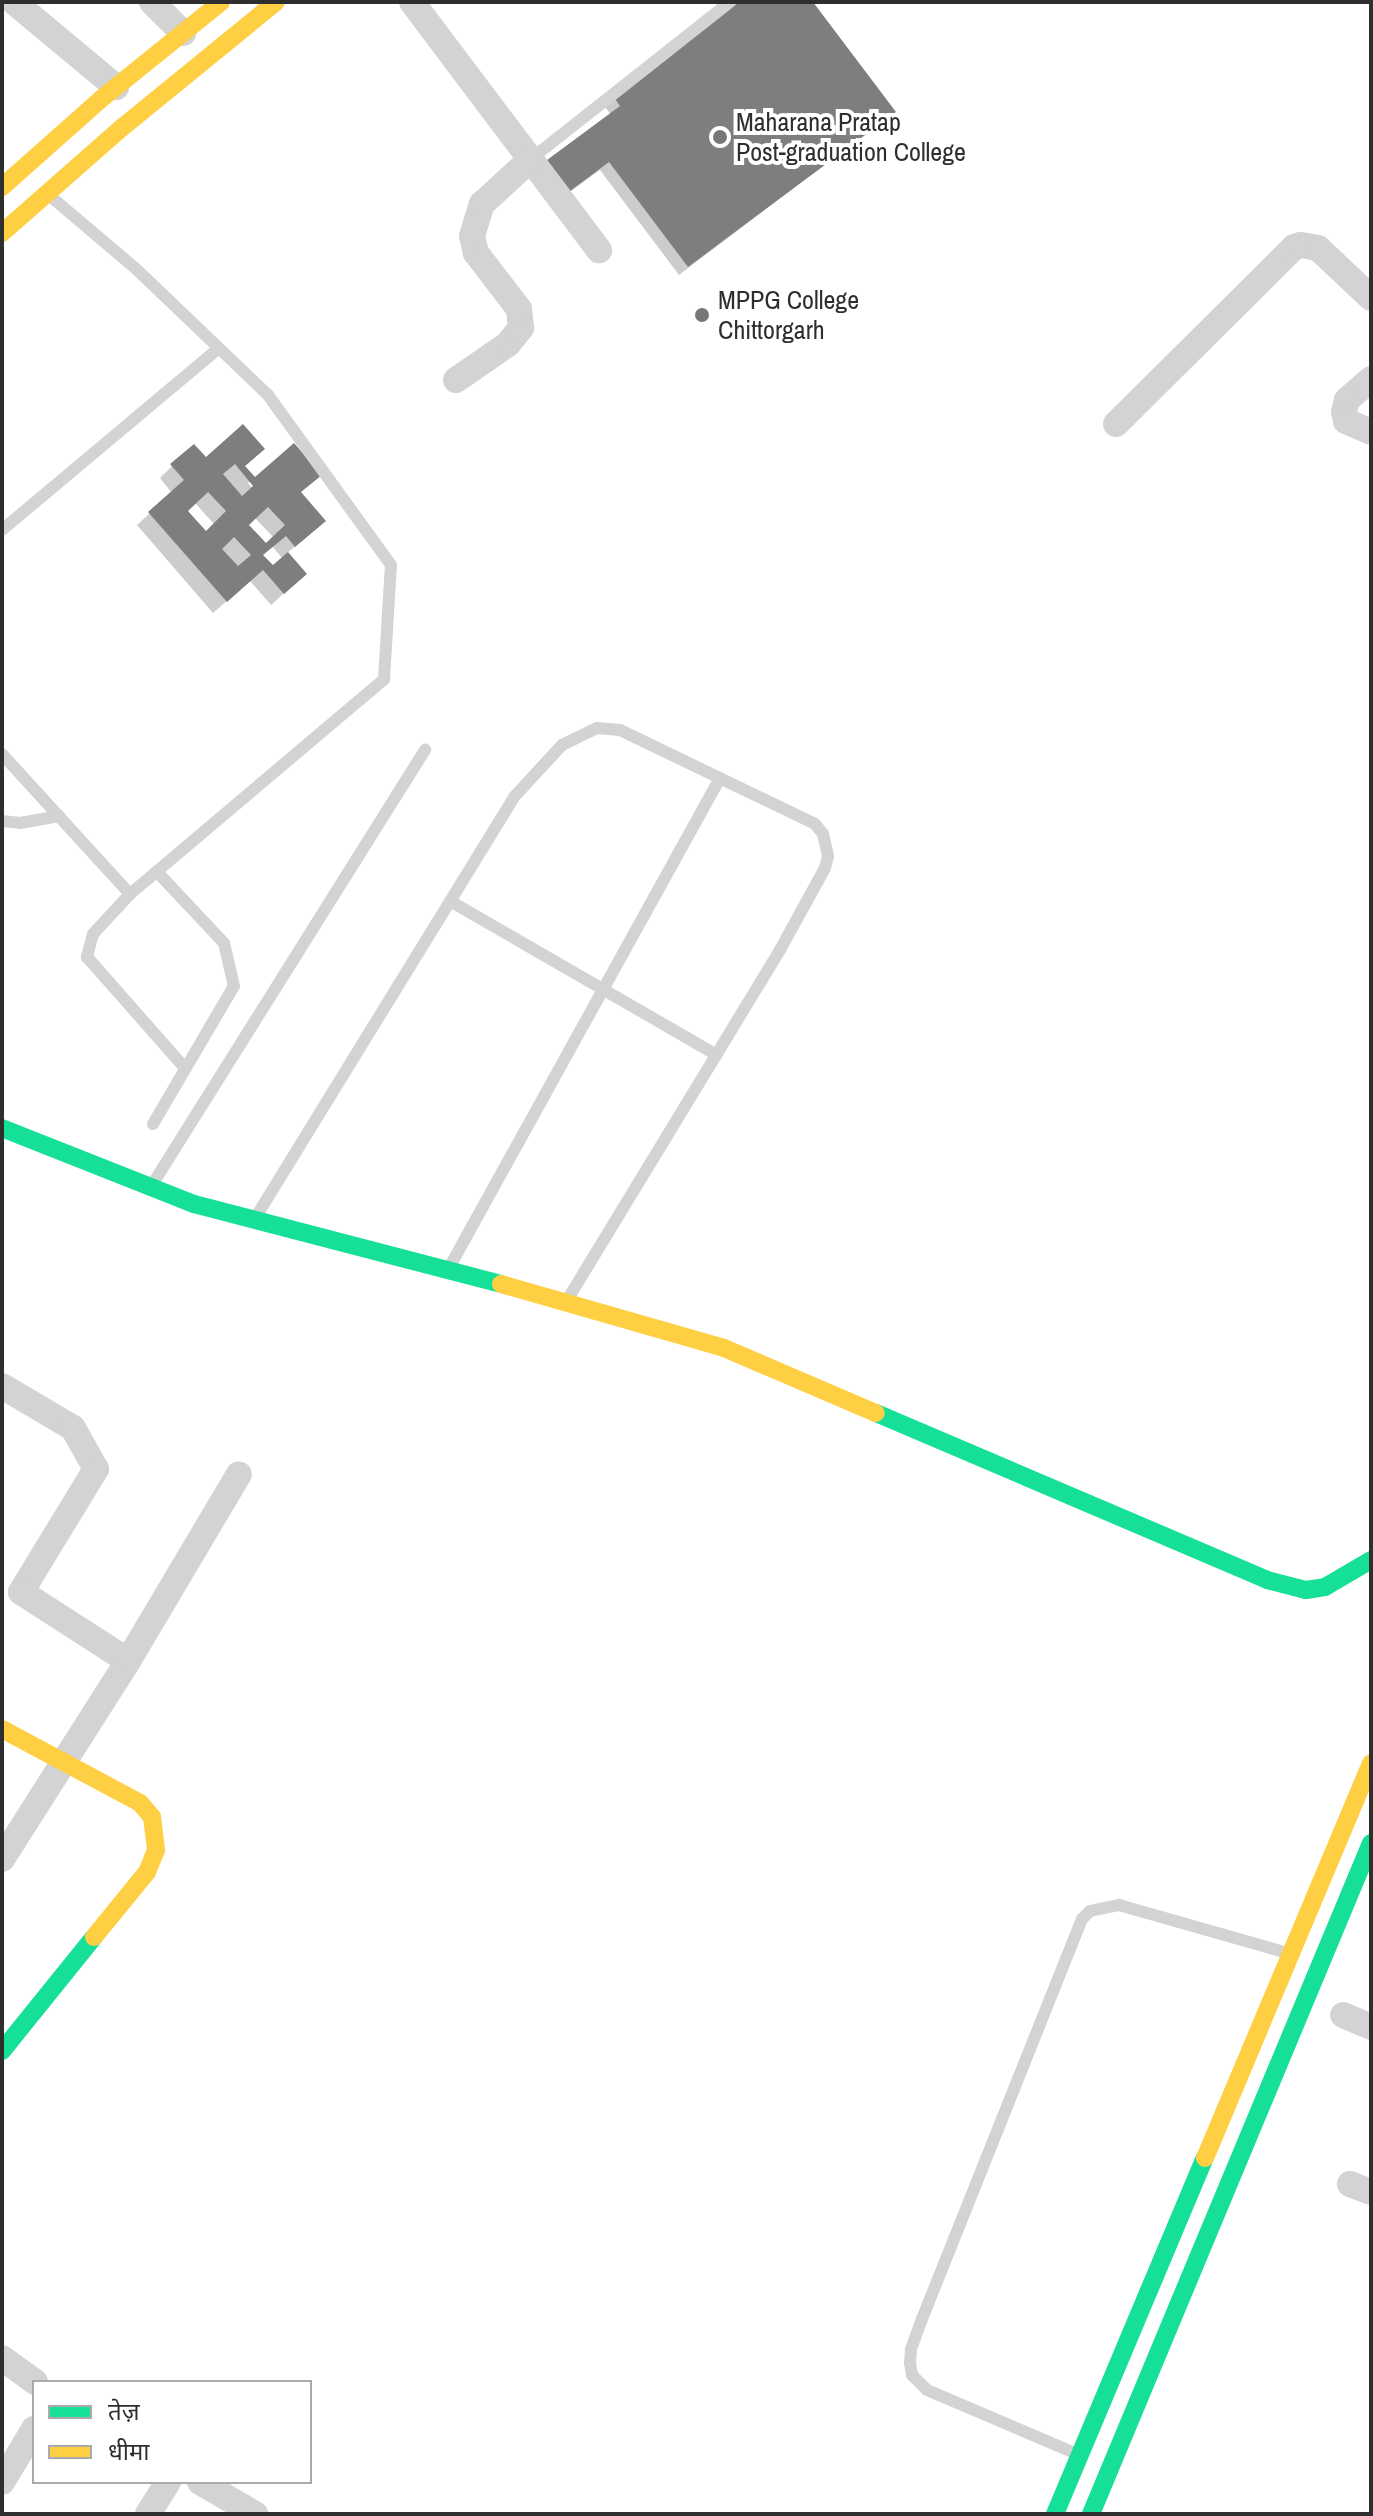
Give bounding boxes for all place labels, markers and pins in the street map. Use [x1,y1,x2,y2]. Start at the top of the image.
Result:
place label: Maharana Pratap Post-graduation College [736,106,966,168]
marker: Maharana Pratap Post-graduation College [711,128,729,146]
place label: MPPG College Chittorgarh [718,284,859,346]
marker: MPPG College Chittorgarh [693,306,711,324]

